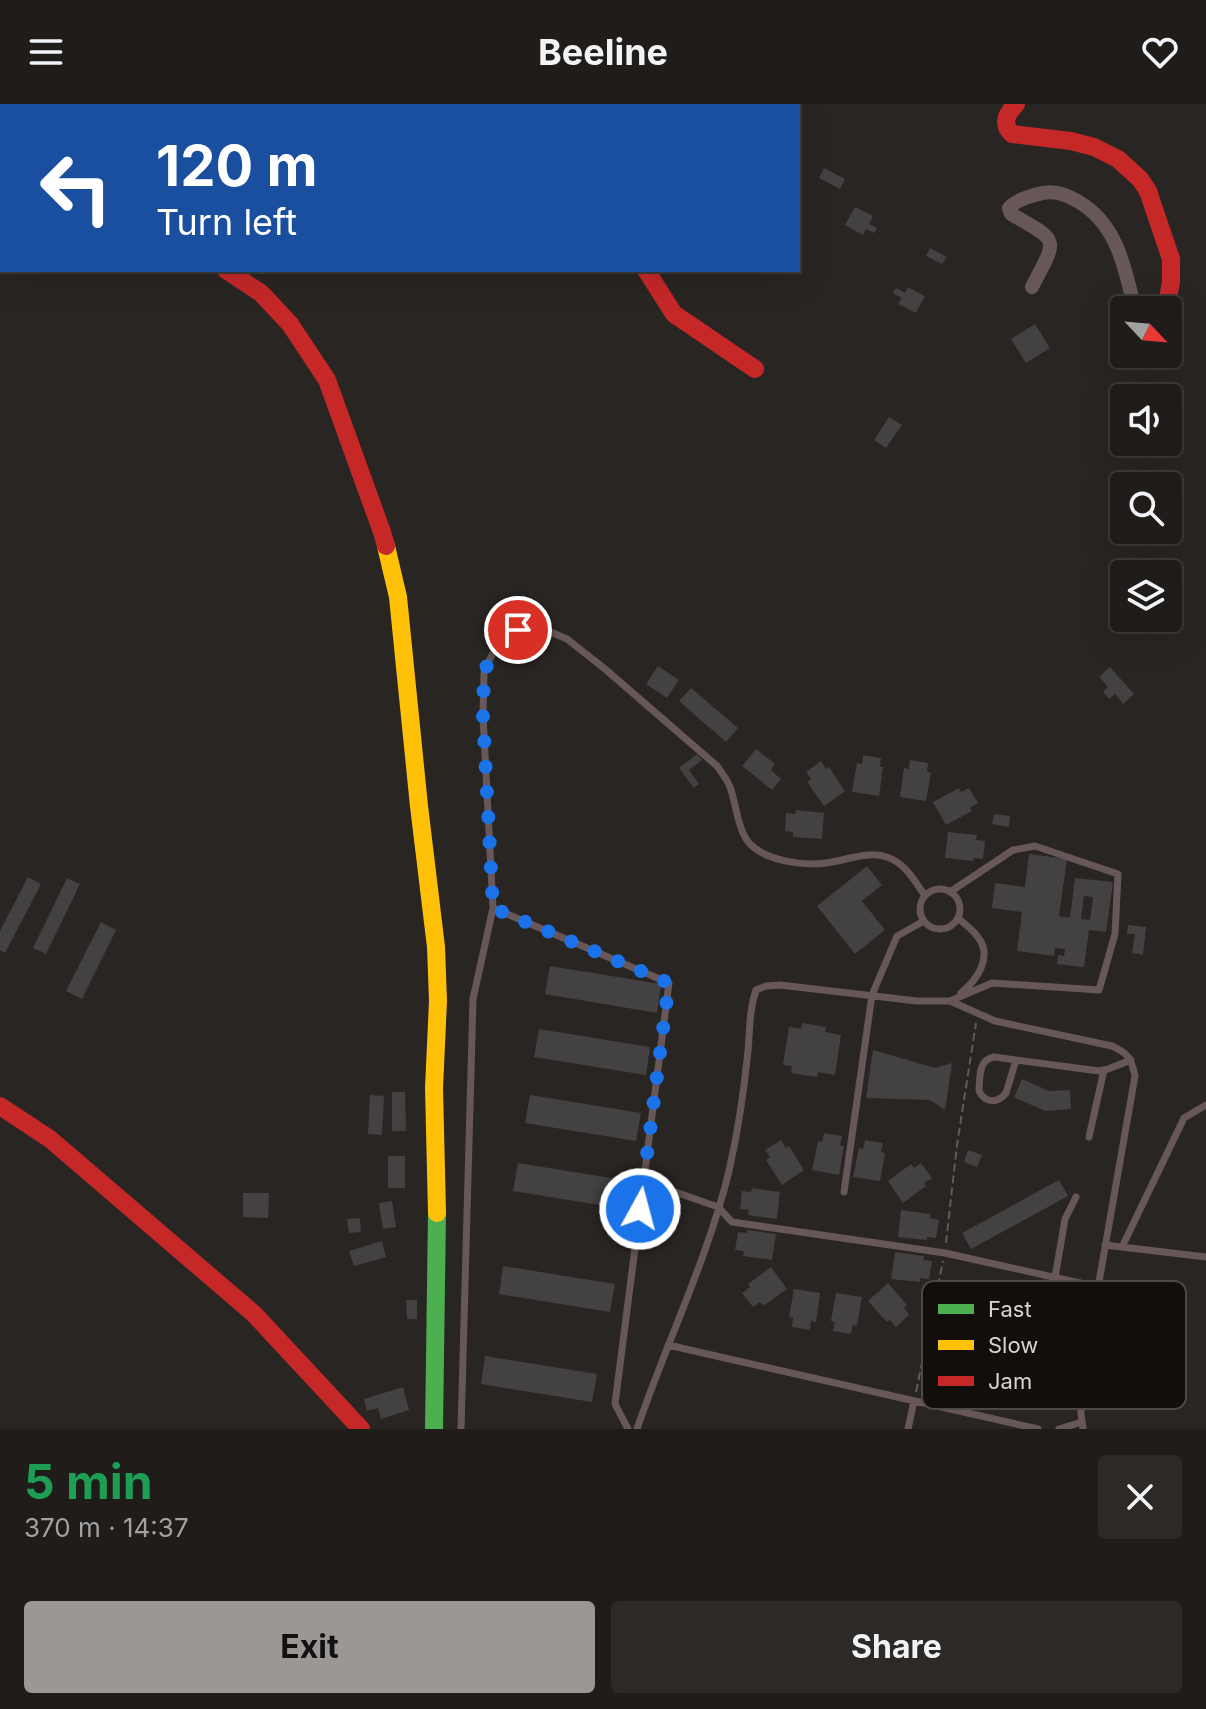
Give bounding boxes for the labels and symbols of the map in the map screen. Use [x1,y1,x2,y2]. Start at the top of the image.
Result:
north arrow [1110,296,1182,368]
pin [484,596,552,664]
position arrow [598,1167,682,1251]
legend [922,1281,1186,1409]
text: Fast [988,1296,1032,1322]
text: Slow [988,1332,1038,1358]
text: Jam [988,1368,1032,1394]

